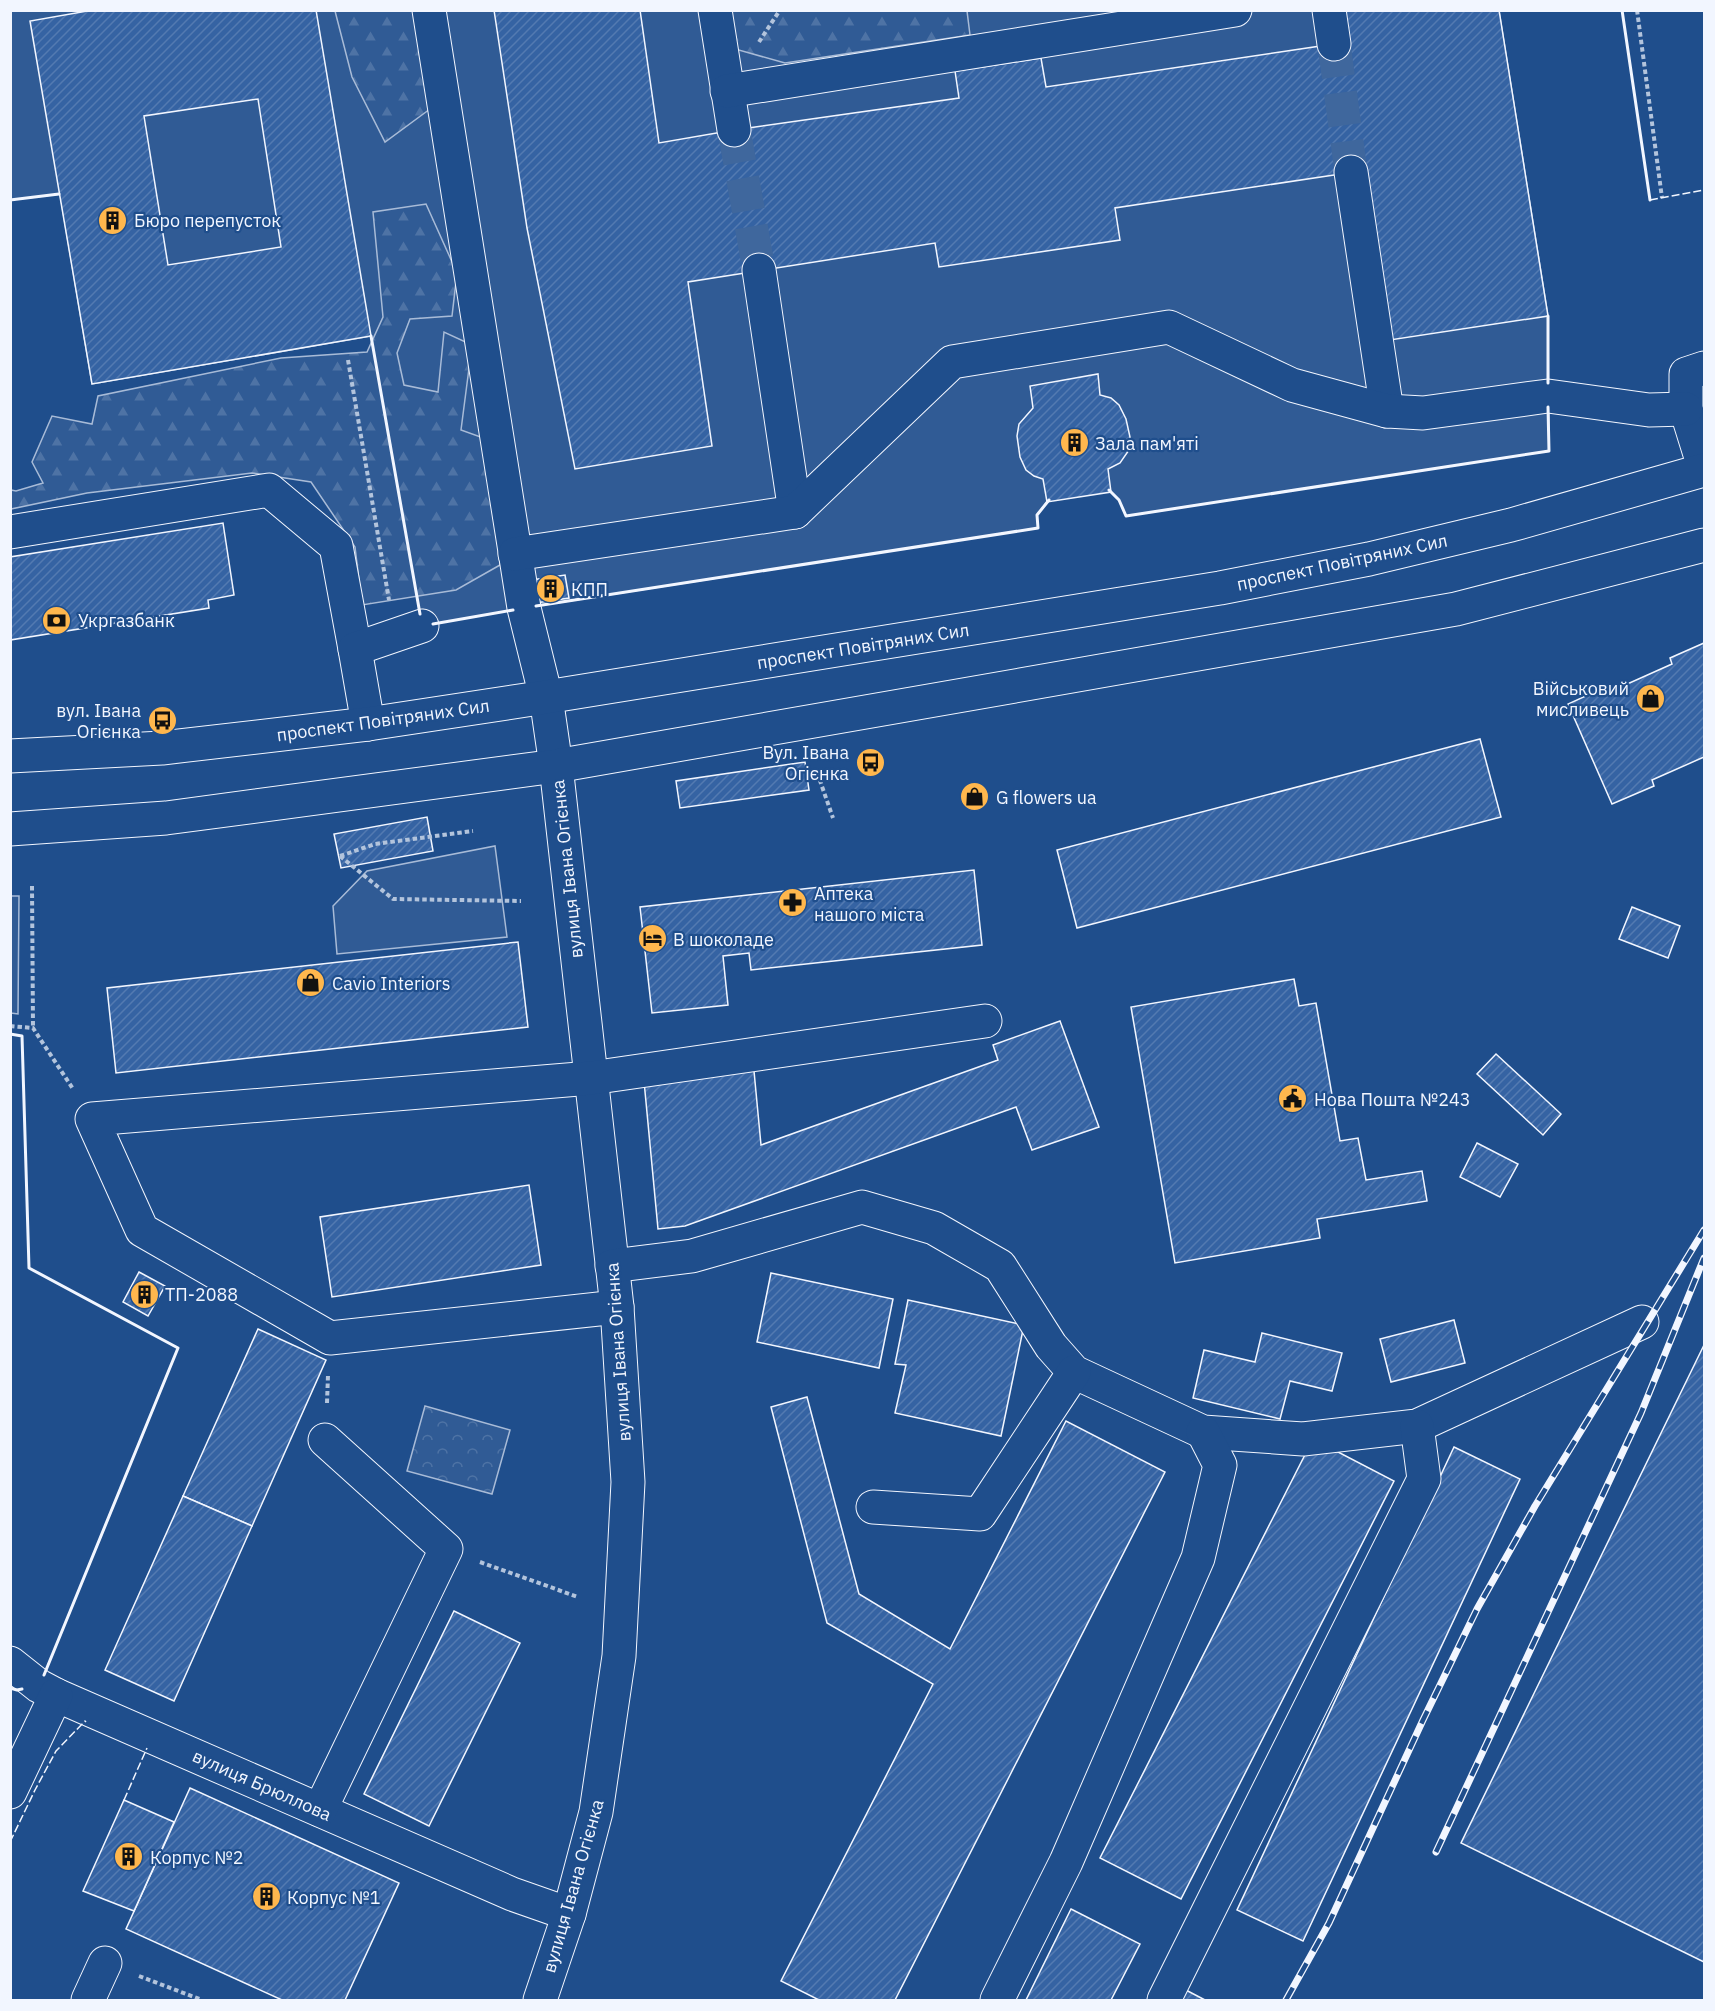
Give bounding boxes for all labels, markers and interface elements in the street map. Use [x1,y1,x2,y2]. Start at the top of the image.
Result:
building icon: Бюро перепусток [97,204,129,236]
place label: Бюро перепусток [134,209,281,232]
building icon: Зала пам'яті [1058,427,1090,459]
place label: Зала пам'яті [1095,432,1199,455]
street label: проспект Повітряних Сил [1235,528,1449,596]
building icon: КПП [534,573,566,605]
place label: КПП [571,578,608,601]
bank icon: Укргазбанк [41,604,73,636]
place label: Укргазбанк [78,609,175,632]
street label: проспект Повітряних Сил [755,618,971,674]
place label: Військовий мисливець [1533,677,1629,721]
shop icon: Військовий мисливець [1634,682,1666,714]
street label: проспект Повітряних Сил [275,694,491,746]
place label: вул. Івана Огієнка [56,699,141,743]
bus stop icon: вул. Івана Огієнка [146,704,178,736]
place label: Вул. Івана Огієнка [762,741,849,785]
bus stop icon: Вул. Івана Огієнка [854,746,886,778]
street label: вулиця Івана Огієнка [546,778,588,959]
shop icon: G flowers ua [959,781,991,813]
place label: G flowers ua [996,786,1097,809]
place label: Аптека нашого міста [814,882,925,926]
pharmacy icon: Аптека нашого міста [777,887,809,919]
hotel icon: В шоколаде [636,923,668,955]
place label: В шоколаде [673,928,774,951]
shop icon: Cavio Interiors [295,967,327,999]
place label: Cavio Interiors [332,972,450,995]
public building icon: Нова Пошта №243 [1277,1083,1309,1115]
place label: Нова Пошта №243 [1314,1088,1471,1111]
street label: вулиця Івана Огієнка [600,1261,636,1442]
building icon: ТП-2088 [128,1278,160,1310]
place label: ТП-2088 [165,1283,238,1306]
street label: вулиця Брюллова [189,1744,335,1826]
street label: вулиця Івана Огієнка [537,1796,609,1975]
building icon: Корпус №2 [113,1841,145,1873]
place label: Корпус №2 [150,1846,244,1869]
building icon: Корпус №1 [250,1881,282,1913]
place label: Корпус №1 [287,1886,381,1909]

